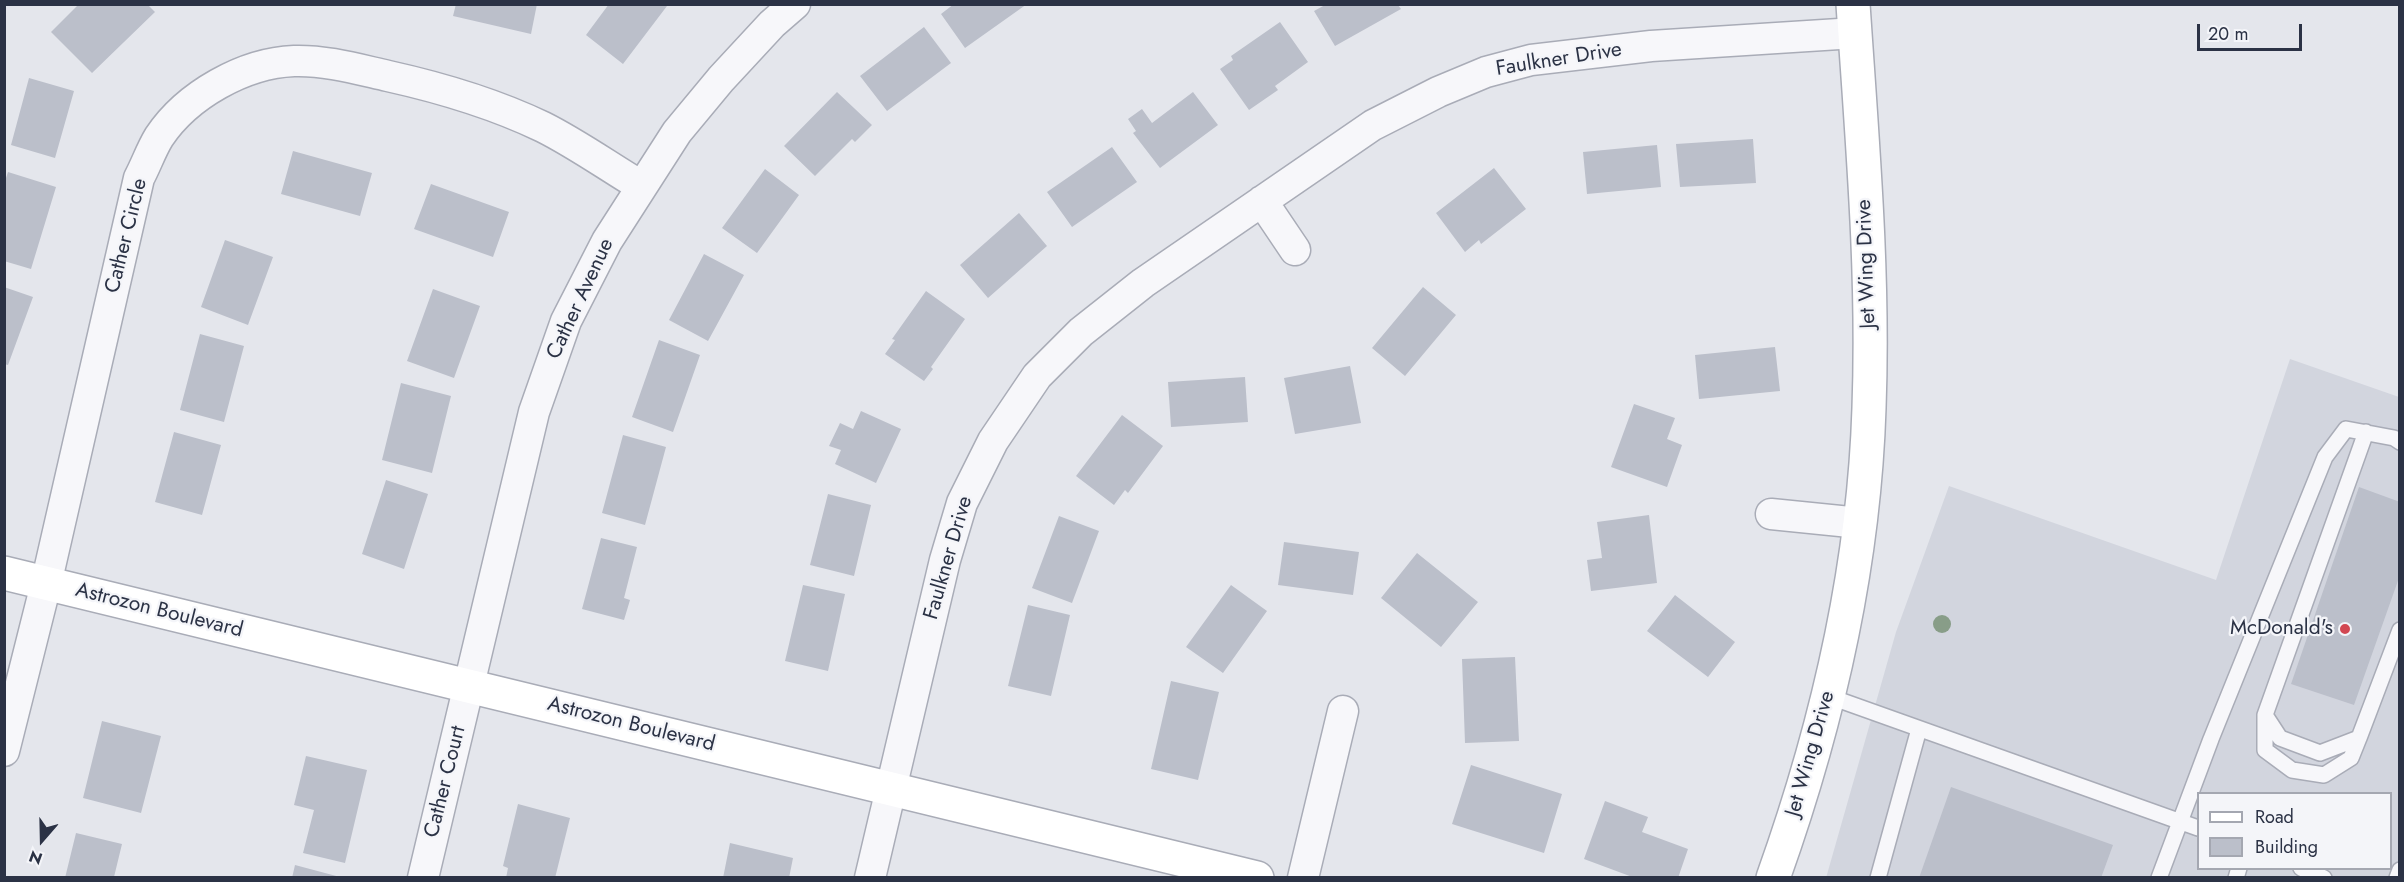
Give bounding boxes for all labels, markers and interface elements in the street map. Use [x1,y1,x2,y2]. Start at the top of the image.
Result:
scale bar [2200,12,2305,50]
text: 20 m [2208,21,2248,47]
street label: Faulkner Drive [1494,38,1624,82]
street label: Cather Circle [101,176,153,296]
street label: Jet Wing Drive [1852,199,1882,329]
street label: Cather Avenue [542,235,620,363]
street label: Faulkner Drive [919,493,979,623]
street label: Astrozon Boulevard [73,578,245,644]
place label: McDonald's [2230,616,2333,642]
marker: McDonald's [2338,622,2352,636]
street label: Jet Wing Drive [1781,688,1841,820]
street label: Astrozon Boulevard [545,692,717,758]
street label: Cather Court [420,724,472,840]
legend [2197,792,2392,870]
text: Road [2255,804,2294,830]
north arrow [12,810,72,870]
text: Building [2255,834,2318,860]
text: N [26,844,46,870]

